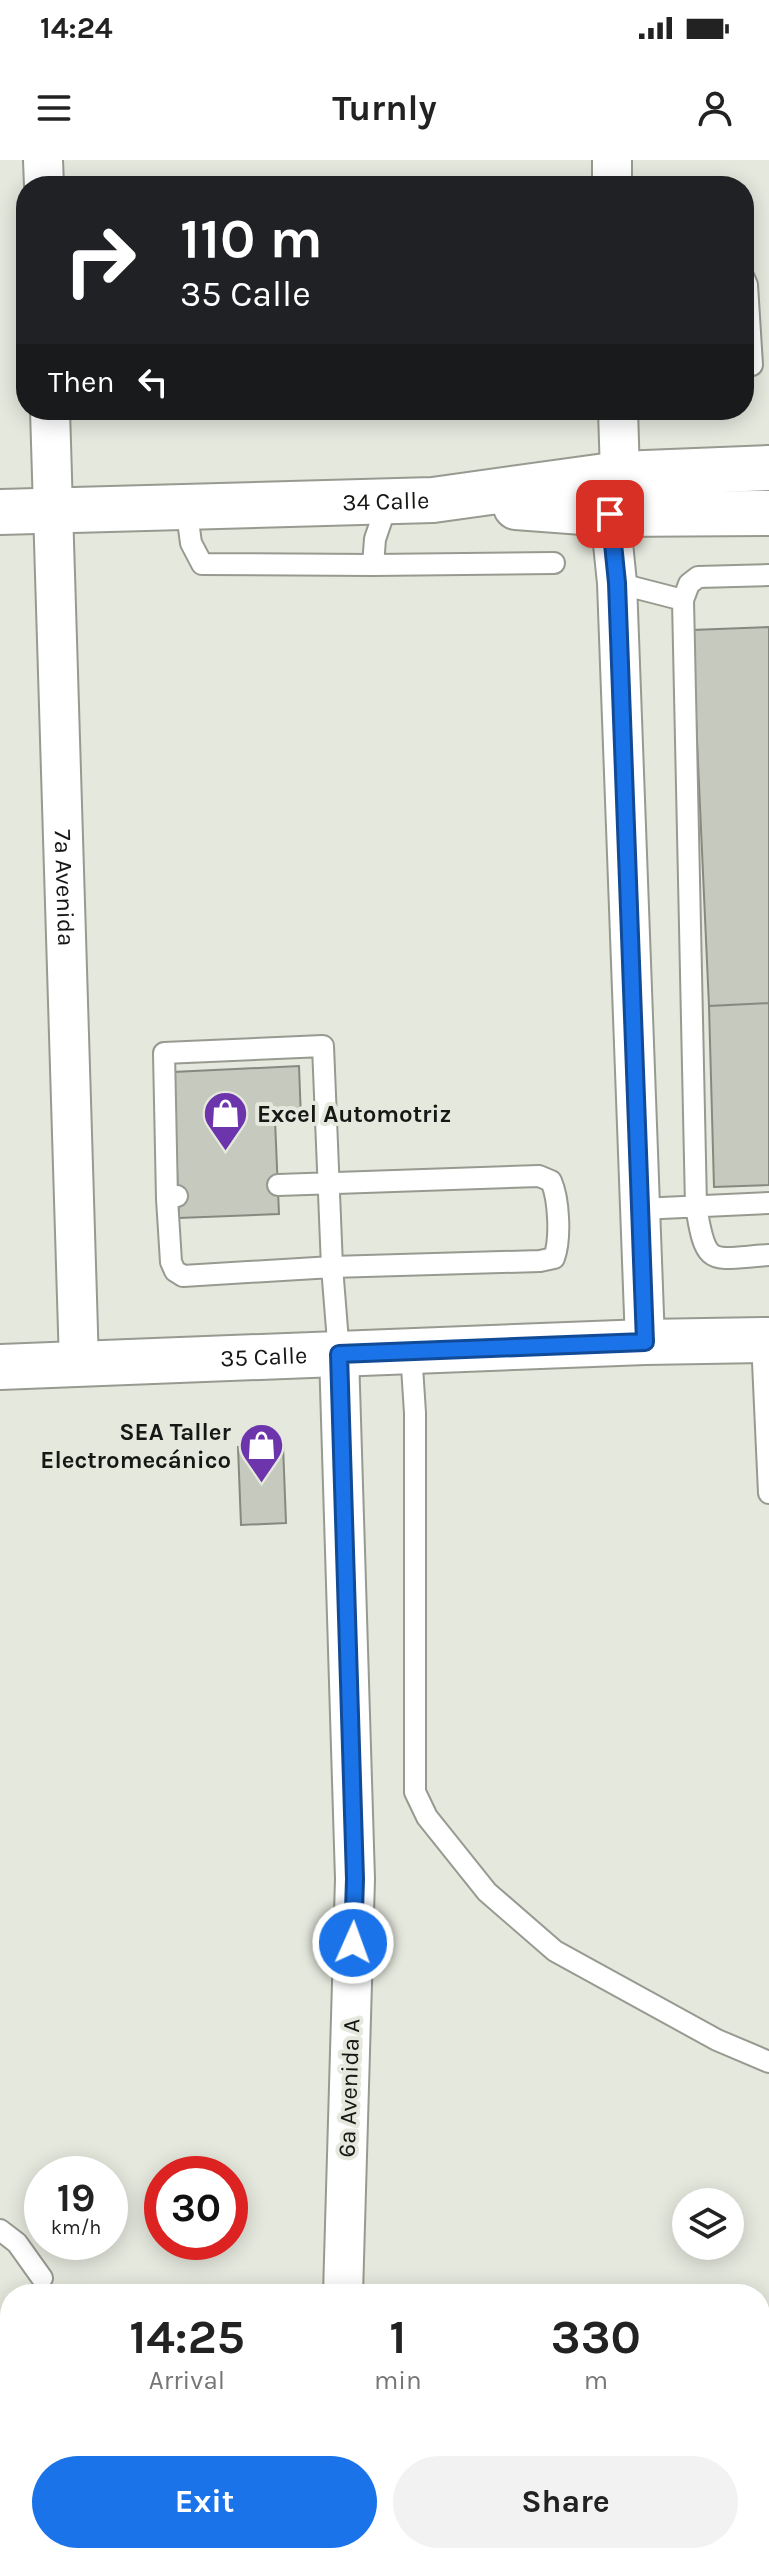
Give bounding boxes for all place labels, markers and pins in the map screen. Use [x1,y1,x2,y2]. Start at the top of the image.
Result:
pin [576,480,644,548]
shop icon: Excel Automotriz [202,1090,250,1153]
place label: Excel Automotriz [257,1100,451,1128]
place label: SEA Taller Electromecánico [40,1418,232,1474]
shop icon: SEA Taller Electromecánico [238,1422,286,1485]

